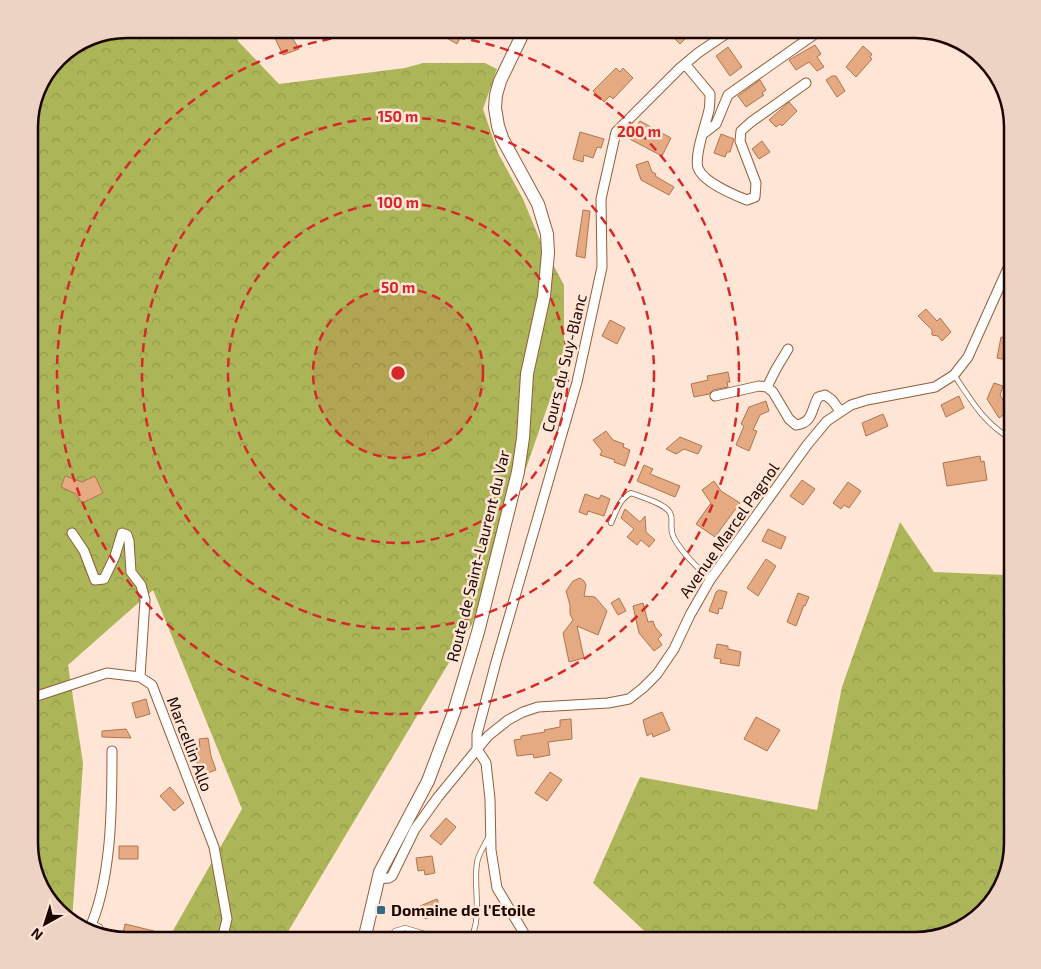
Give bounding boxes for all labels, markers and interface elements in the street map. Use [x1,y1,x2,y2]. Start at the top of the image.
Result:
text: 150 m [378,107,418,125]
text: 200 m [617,122,661,140]
text: 100 m [377,193,419,211]
text: 50 m [381,278,415,296]
street label: Cours du Suy-Blanc [537,292,590,434]
centre of rings [389,364,407,382]
street label: Route de Saint-Laurent du Var [442,447,513,664]
street label: Avenue Marcel Pagnol [675,458,783,601]
street label: Marcellin Allo [164,694,217,794]
north arrow [20,899,70,949]
place label: Domaine de l'Etoile [391,900,535,919]
marker: Domaine de l'Etoile [375,904,387,916]
text: N [27,925,46,944]

